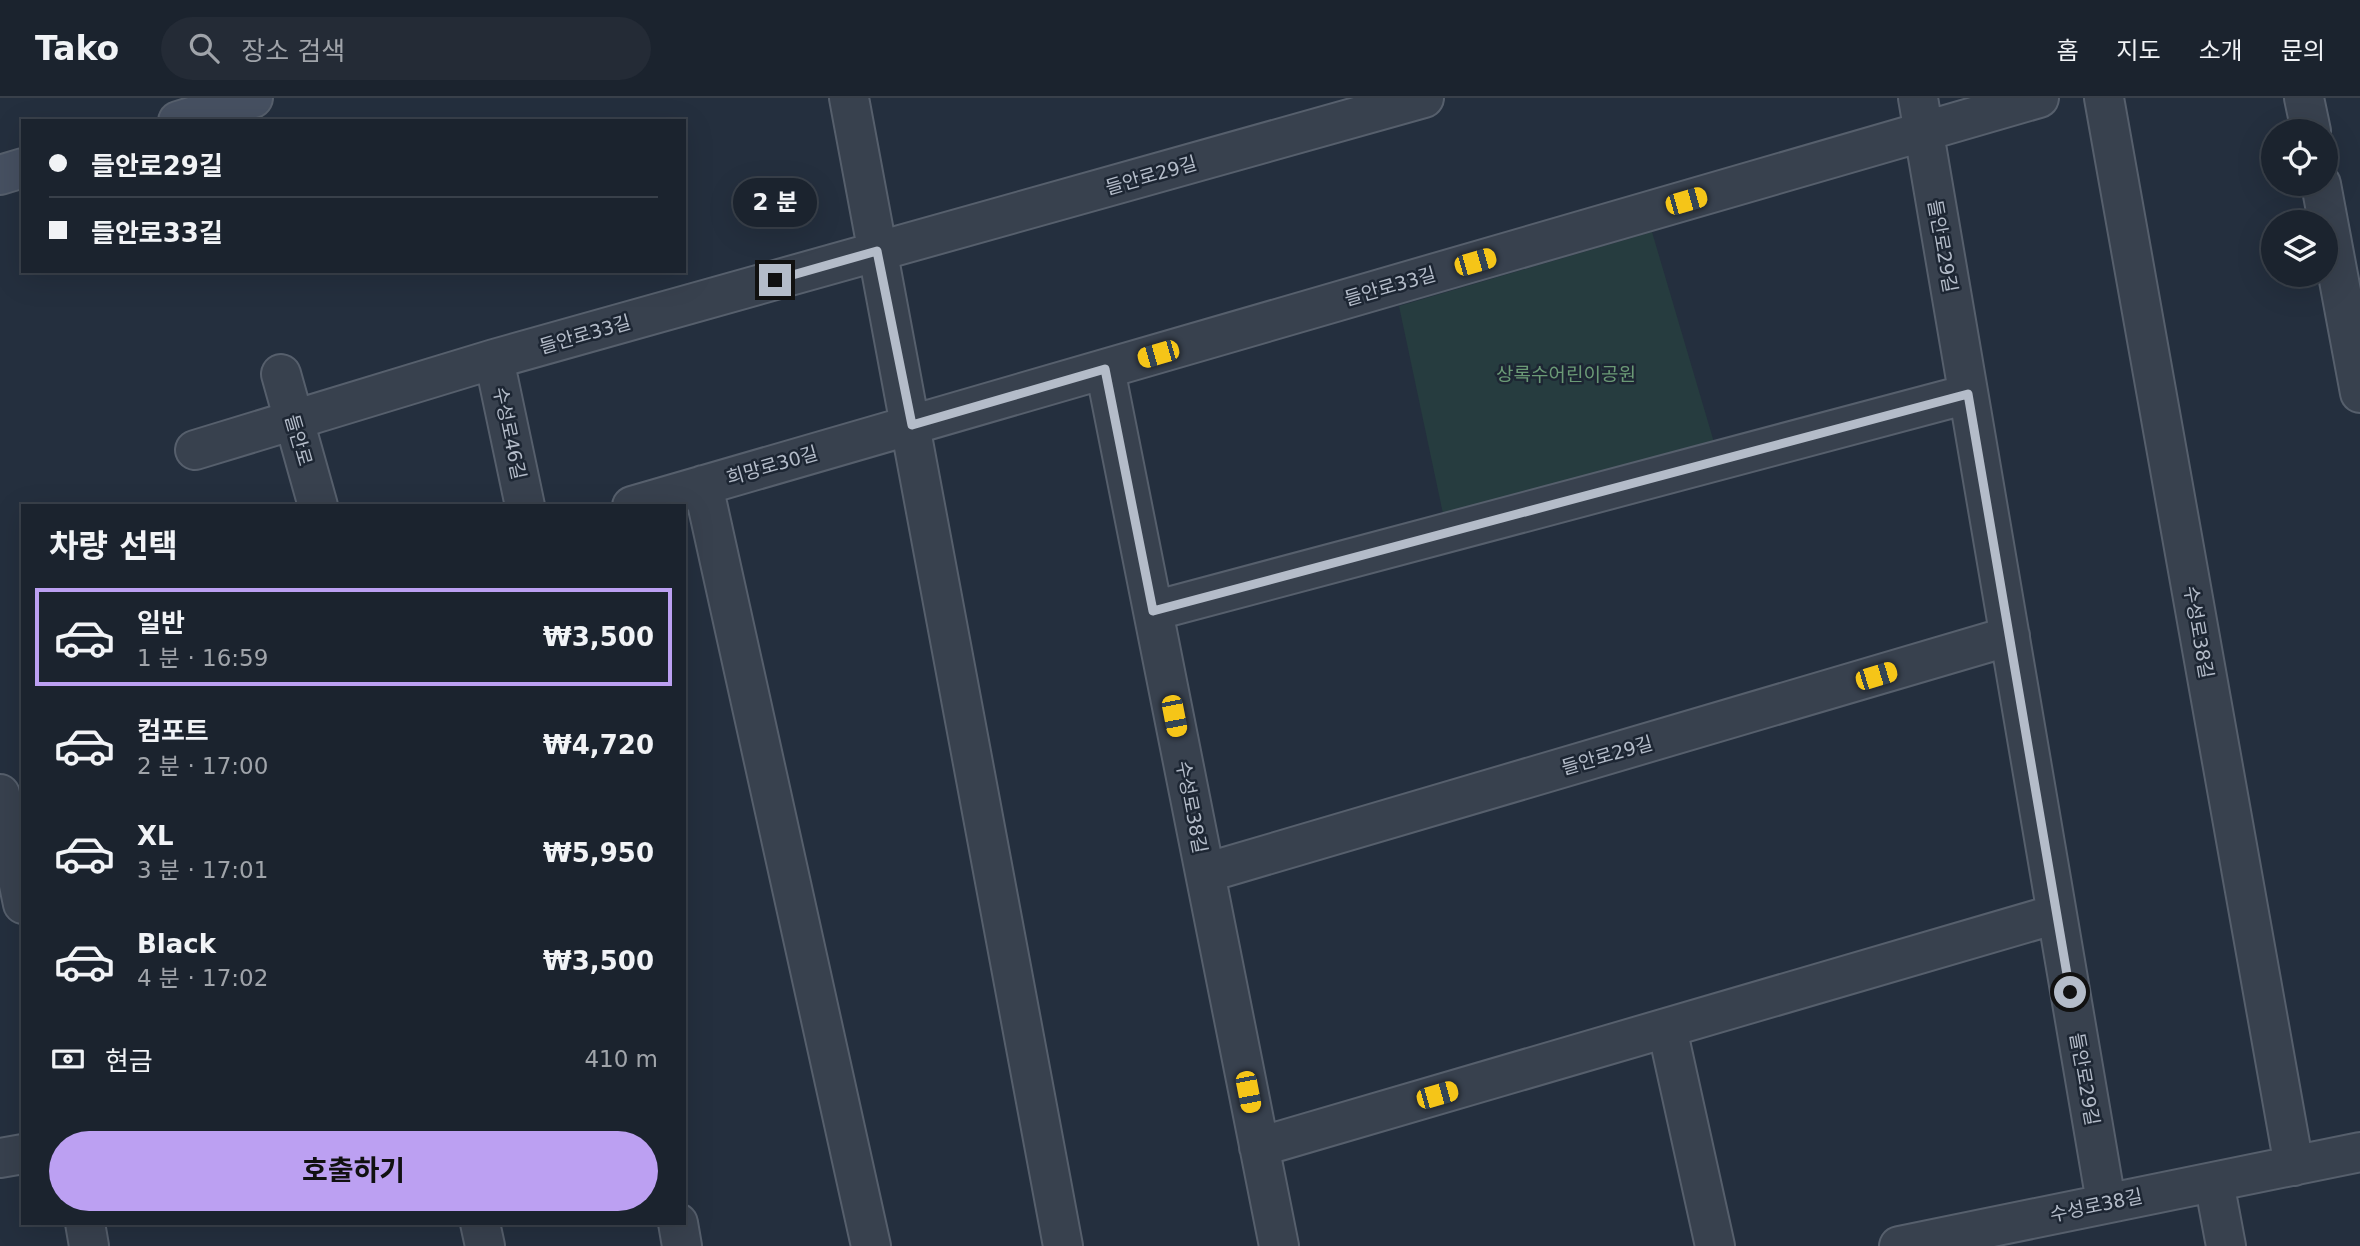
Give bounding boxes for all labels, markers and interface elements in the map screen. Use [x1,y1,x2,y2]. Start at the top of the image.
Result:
search box [161,17,651,80]
text: Tako [35,29,119,68]
icon: search [185,29,223,67]
text: 장소 검색 [241,36,345,66]
text: 홈 [2056,37,2078,65]
text: 지도 [2116,37,2161,65]
text: 소개 [2199,37,2243,65]
text: 문의 [2281,37,2325,65]
map controls [2261,119,2338,287]
button: locate [2261,119,2338,196]
text: 들안로29길 [91,151,223,181]
street label: 들안로29길 [1103,151,1199,199]
callout: 2 분 [733,178,817,228]
car [1663,185,1710,217]
text: 2 분 [752,189,798,215]
street label: 들안로29길 [1924,198,1962,294]
button: layers [2261,210,2338,287]
text: 들안로33길 [91,218,223,248]
car [1452,246,1499,278]
street label: 들안로33길 [1342,262,1438,310]
route end [759,264,791,296]
street label: 들안로33길 [537,310,633,358]
car [1135,338,1182,370]
park label: 상록수어린이공원 [1496,363,1636,385]
street label: 수성로46길 [489,385,531,481]
street label: 들안로 [281,412,317,468]
street label: 희망로30길 [724,441,820,489]
text: 차량 선택 [49,527,178,565]
street label: 수성로38길 [2180,584,2218,680]
icon: car [53,606,116,669]
text: 일반 [137,608,185,638]
text: ₩3,500 [543,622,654,652]
text: 1 분 · 16:59 [137,645,268,671]
car [1853,660,1900,692]
car [1160,693,1189,739]
icon: car [53,714,116,777]
text: 컴포트 [137,716,209,746]
text: ₩4,720 [543,730,654,760]
street label: 들안로29길 [1559,731,1655,779]
text: 2 분 · 17:00 [137,753,268,779]
street label: 수성로38길 [1172,759,1212,855]
text: XL [137,821,174,851]
icon: car [53,822,116,885]
text: ₩5,950 [543,838,654,868]
text: 3 분 · 17:01 [137,857,268,883]
text: Black [137,929,216,959]
icon: car [53,930,116,993]
text: ₩3,500 [543,946,654,976]
text: 4 분 · 17:02 [137,965,268,991]
route start [2054,976,2086,1008]
street label: 들안로29길 [2066,1031,2104,1127]
icon: cash [49,1040,87,1078]
text: 현금 [105,1046,153,1076]
text: 410 m [584,1046,658,1072]
car [1234,1069,1263,1115]
car [1414,1079,1461,1111]
button: 호출하기 [49,1131,658,1211]
street label: 수성로38길 [2048,1184,2144,1226]

